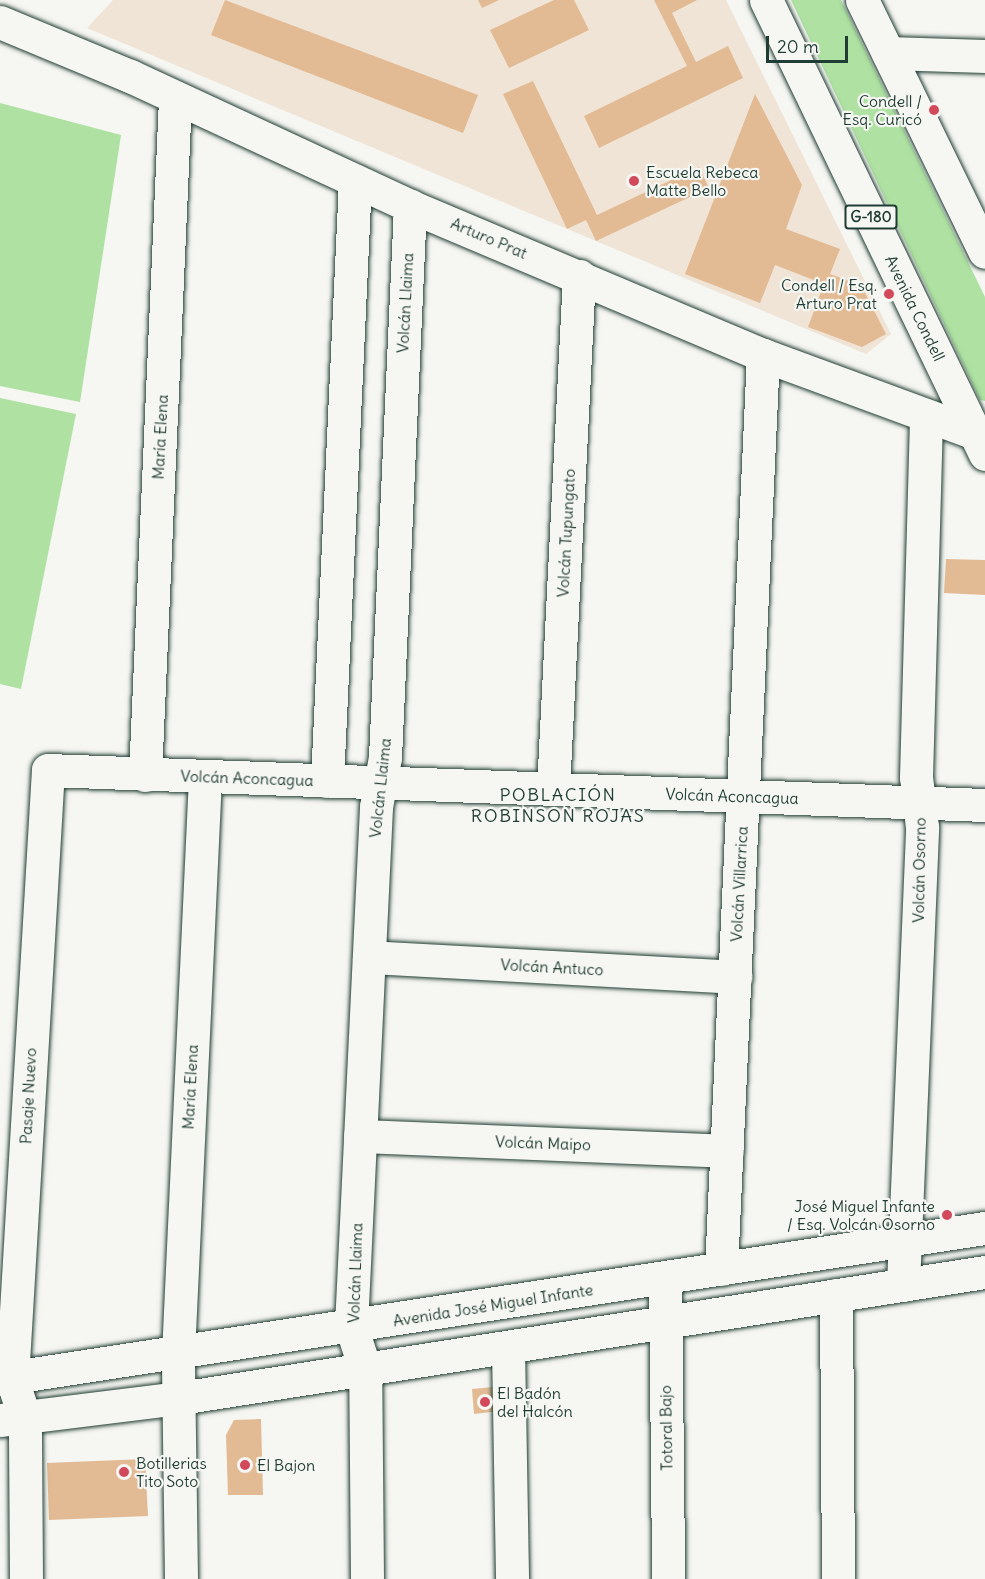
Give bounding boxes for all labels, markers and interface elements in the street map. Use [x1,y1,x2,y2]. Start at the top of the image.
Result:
scale bar [769,24,852,62]
text: 20 m [777,35,819,58]
place label: Condell / Esq. Curicó [843,91,922,129]
marker: Condell / Esq. Curicó [927,103,941,117]
place label: Escuela Rebeca Matte Bello [646,162,758,200]
marker: Escuela Rebeca Matte Bello [627,174,641,188]
road number: G-180 [844,205,898,229]
street label: Arturo Prat [448,213,530,263]
street label: Volcán Llaima [393,252,417,354]
street label: Avenida Condell [881,252,949,364]
place label: Condell / Esq. Arturo Prat [781,275,877,313]
marker: Condell / Esq. Arturo Prat [882,287,896,301]
street label: María Elena [148,394,172,480]
street label: Volcán Tupungato [553,468,579,598]
street label: Volcán Llaima [365,737,395,839]
street label: Volcán Aconcagua [180,766,314,790]
street label: Volcán Aconcagua [665,784,799,808]
district label: POBLACIÓN ROBINSON ROJAS [471,785,645,828]
street label: Volcán Osorno [908,817,930,923]
street label: Volcán Villarrica [726,826,752,942]
street label: Volcán Antuco [500,955,604,979]
street label: María Elena [178,1044,202,1130]
street label: Pasaje Nuevo [16,1047,40,1145]
street label: Volcán Maipo [495,1132,591,1154]
place label: José Miguel Infante / Esq. Volcán Osorno [787,1196,935,1234]
marker: José Miguel Infante / Esq. Volcán Osorno [940,1208,954,1222]
street label: Volcán Llaima [344,1223,366,1323]
street label: Avenida José Miguel Infante [392,1280,594,1330]
place label: El Badón del Halcón [497,1383,573,1421]
street label: Totoral Bajo [656,1385,676,1471]
marker: El Badón del Halcón [478,1395,492,1409]
place label: Botillerias Tito Soto [136,1453,207,1491]
place label: El Bajon [257,1455,315,1475]
marker: El Bajon [238,1458,252,1472]
marker: Botillerias Tito Soto [117,1465,131,1479]

